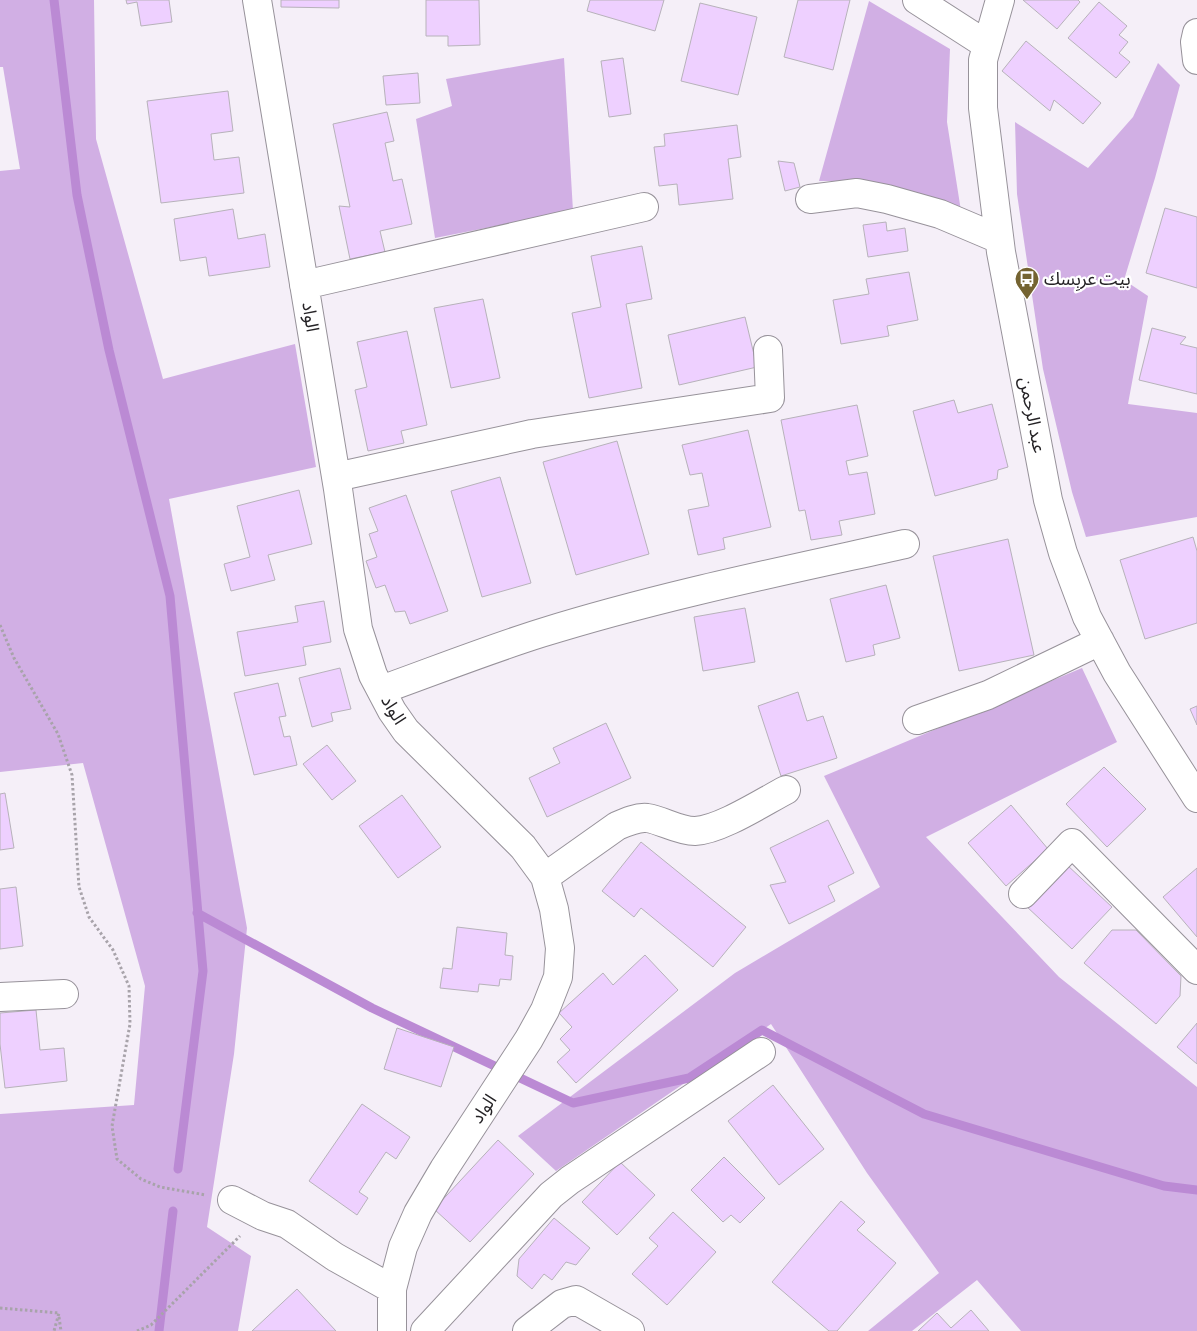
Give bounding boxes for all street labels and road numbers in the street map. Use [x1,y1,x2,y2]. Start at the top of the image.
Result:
street label: الواد [297,300,323,334]
street label: عبد الرحمن [1014,375,1050,455]
street label: الواد [376,692,410,728]
street label: الواد [467,1091,501,1127]

